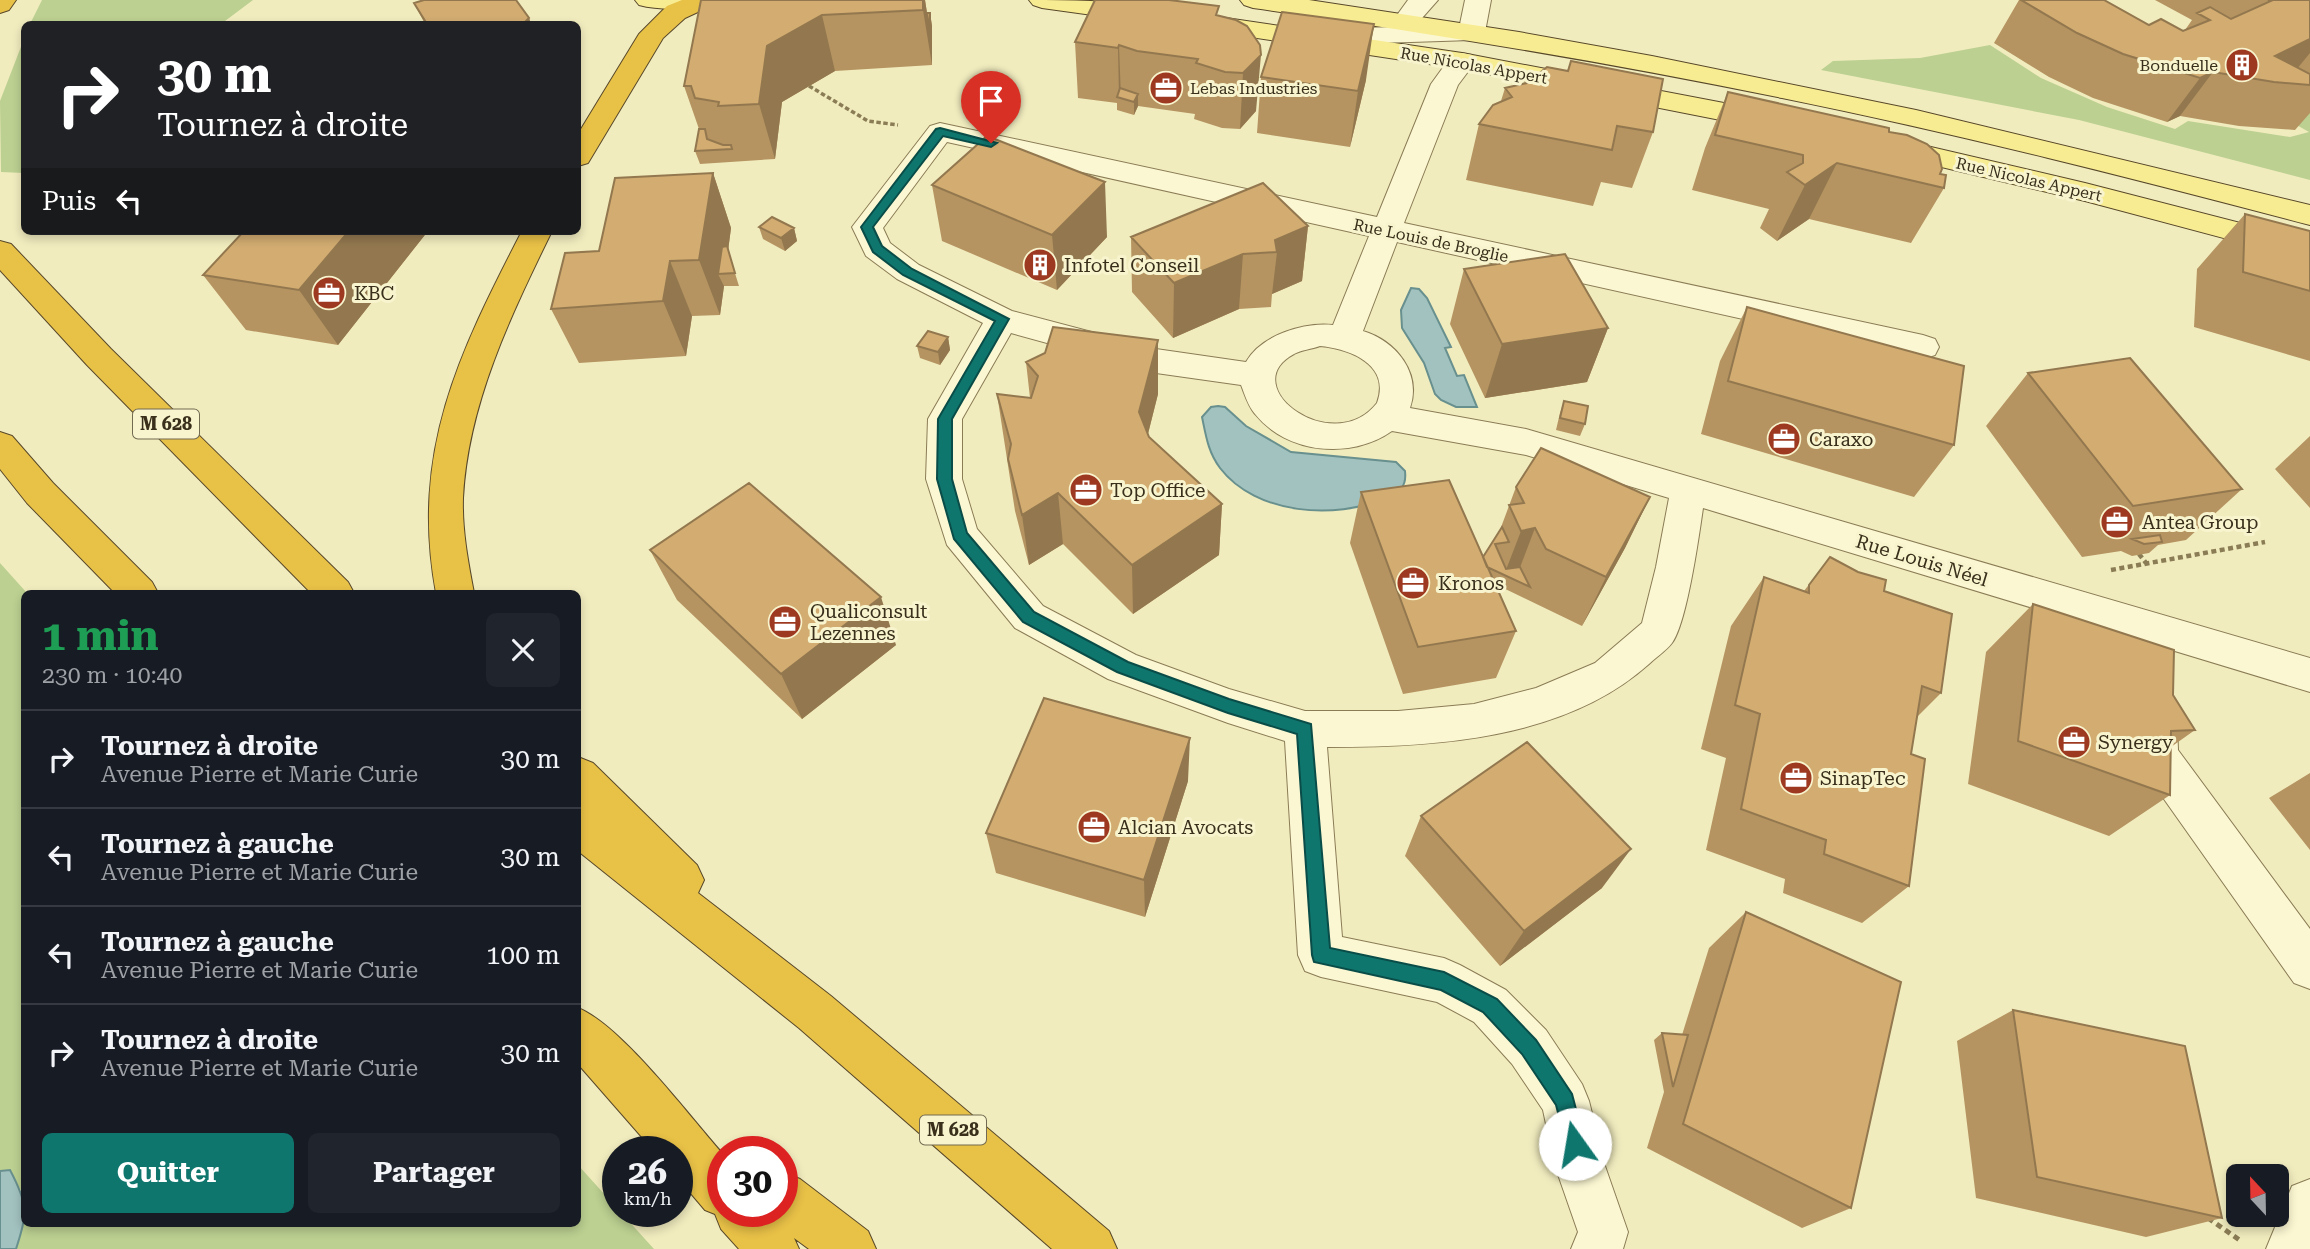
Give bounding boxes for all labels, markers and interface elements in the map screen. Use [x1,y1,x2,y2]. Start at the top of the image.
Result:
street label: Rue Nicolas Appert [1399,43,1549,88]
building icon: Bonduelle [2223,46,2261,84]
text: 30 m [157,47,272,104]
icon: right [42,49,133,140]
place label: Bonduelle [2140,56,2218,75]
office icon: Lebas Industries [1147,69,1185,107]
pin [961,71,1021,143]
place label: Lebas Industries [1190,79,1318,98]
icon: arrive [972,82,1010,120]
text: Tournez à droite [157,106,408,144]
street label: Rue Nicolas Appert [1954,153,2104,206]
icon: left [110,182,148,220]
text: Puis [42,186,96,216]
street label: Rue Louis de Broglie [1352,215,1510,266]
building icon: Infotel Conseil [1021,246,1059,284]
place label: Infotel Conseil [1064,254,1199,277]
office icon: KBC [310,274,348,312]
place label: KBC [354,282,394,305]
road number: M 628 [133,410,199,438]
office icon: Caraxo [1765,420,1803,458]
place label: Caraxo [1809,428,1873,451]
office icon: Top Office [1067,471,1105,509]
place label: Top Office [1110,479,1206,502]
office icon: Antea Group [2098,503,2136,541]
place label: Antea Group [2142,511,2258,534]
street label: Rue Louis Néel [1853,529,1991,592]
office icon: Kronos [1394,564,1432,602]
place label: Kronos [1438,572,1504,595]
place label: Qualiconsult Lezennes [810,600,927,645]
office icon: Qualiconsult Lezennes [766,603,804,641]
text: 1 min [42,611,159,660]
button: close [486,613,560,687]
text: 230 m · 10:40 [42,662,182,689]
office icon: Synergy [2055,723,2093,761]
text: Tournez à droite [101,731,318,761]
place label: Synergy [2098,731,2174,754]
icon: right [42,740,80,778]
text: 30 m [501,744,560,774]
office icon: SinapTec [1777,759,1815,797]
text: Avenue Pierre et Marie Curie [101,761,418,788]
place label: SinapTec [1820,767,1906,790]
office icon: Alcian Avocats [1075,808,1113,846]
place label: Alcian Avocats [1118,816,1253,839]
text: Tournez à gauche [101,829,334,859]
icon: left [42,838,80,876]
text: 30 m [501,842,560,872]
text: Avenue Pierre et Marie Curie [101,859,418,886]
text: Tournez à gauche [101,927,334,957]
icon: left [42,936,80,974]
text: 100 m [486,940,560,970]
text: Avenue Pierre et Marie Curie [101,957,418,984]
text: Tournez à droite [101,1025,318,1055]
icon: right [42,1034,80,1072]
text: 30 m [501,1038,560,1068]
text: Avenue Pierre et Marie Curie [101,1055,418,1082]
position arrow [1538,1107,1612,1181]
road number: M 628 [920,1115,986,1144]
button: Quitter [42,1133,294,1213]
button: Partager [308,1133,560,1213]
speed limit sign: 30 [707,1136,798,1227]
text: 26 [628,1152,667,1193]
north arrow [2226,1164,2289,1227]
map controls [2226,1164,2289,1227]
text: km/h [623,1188,672,1209]

